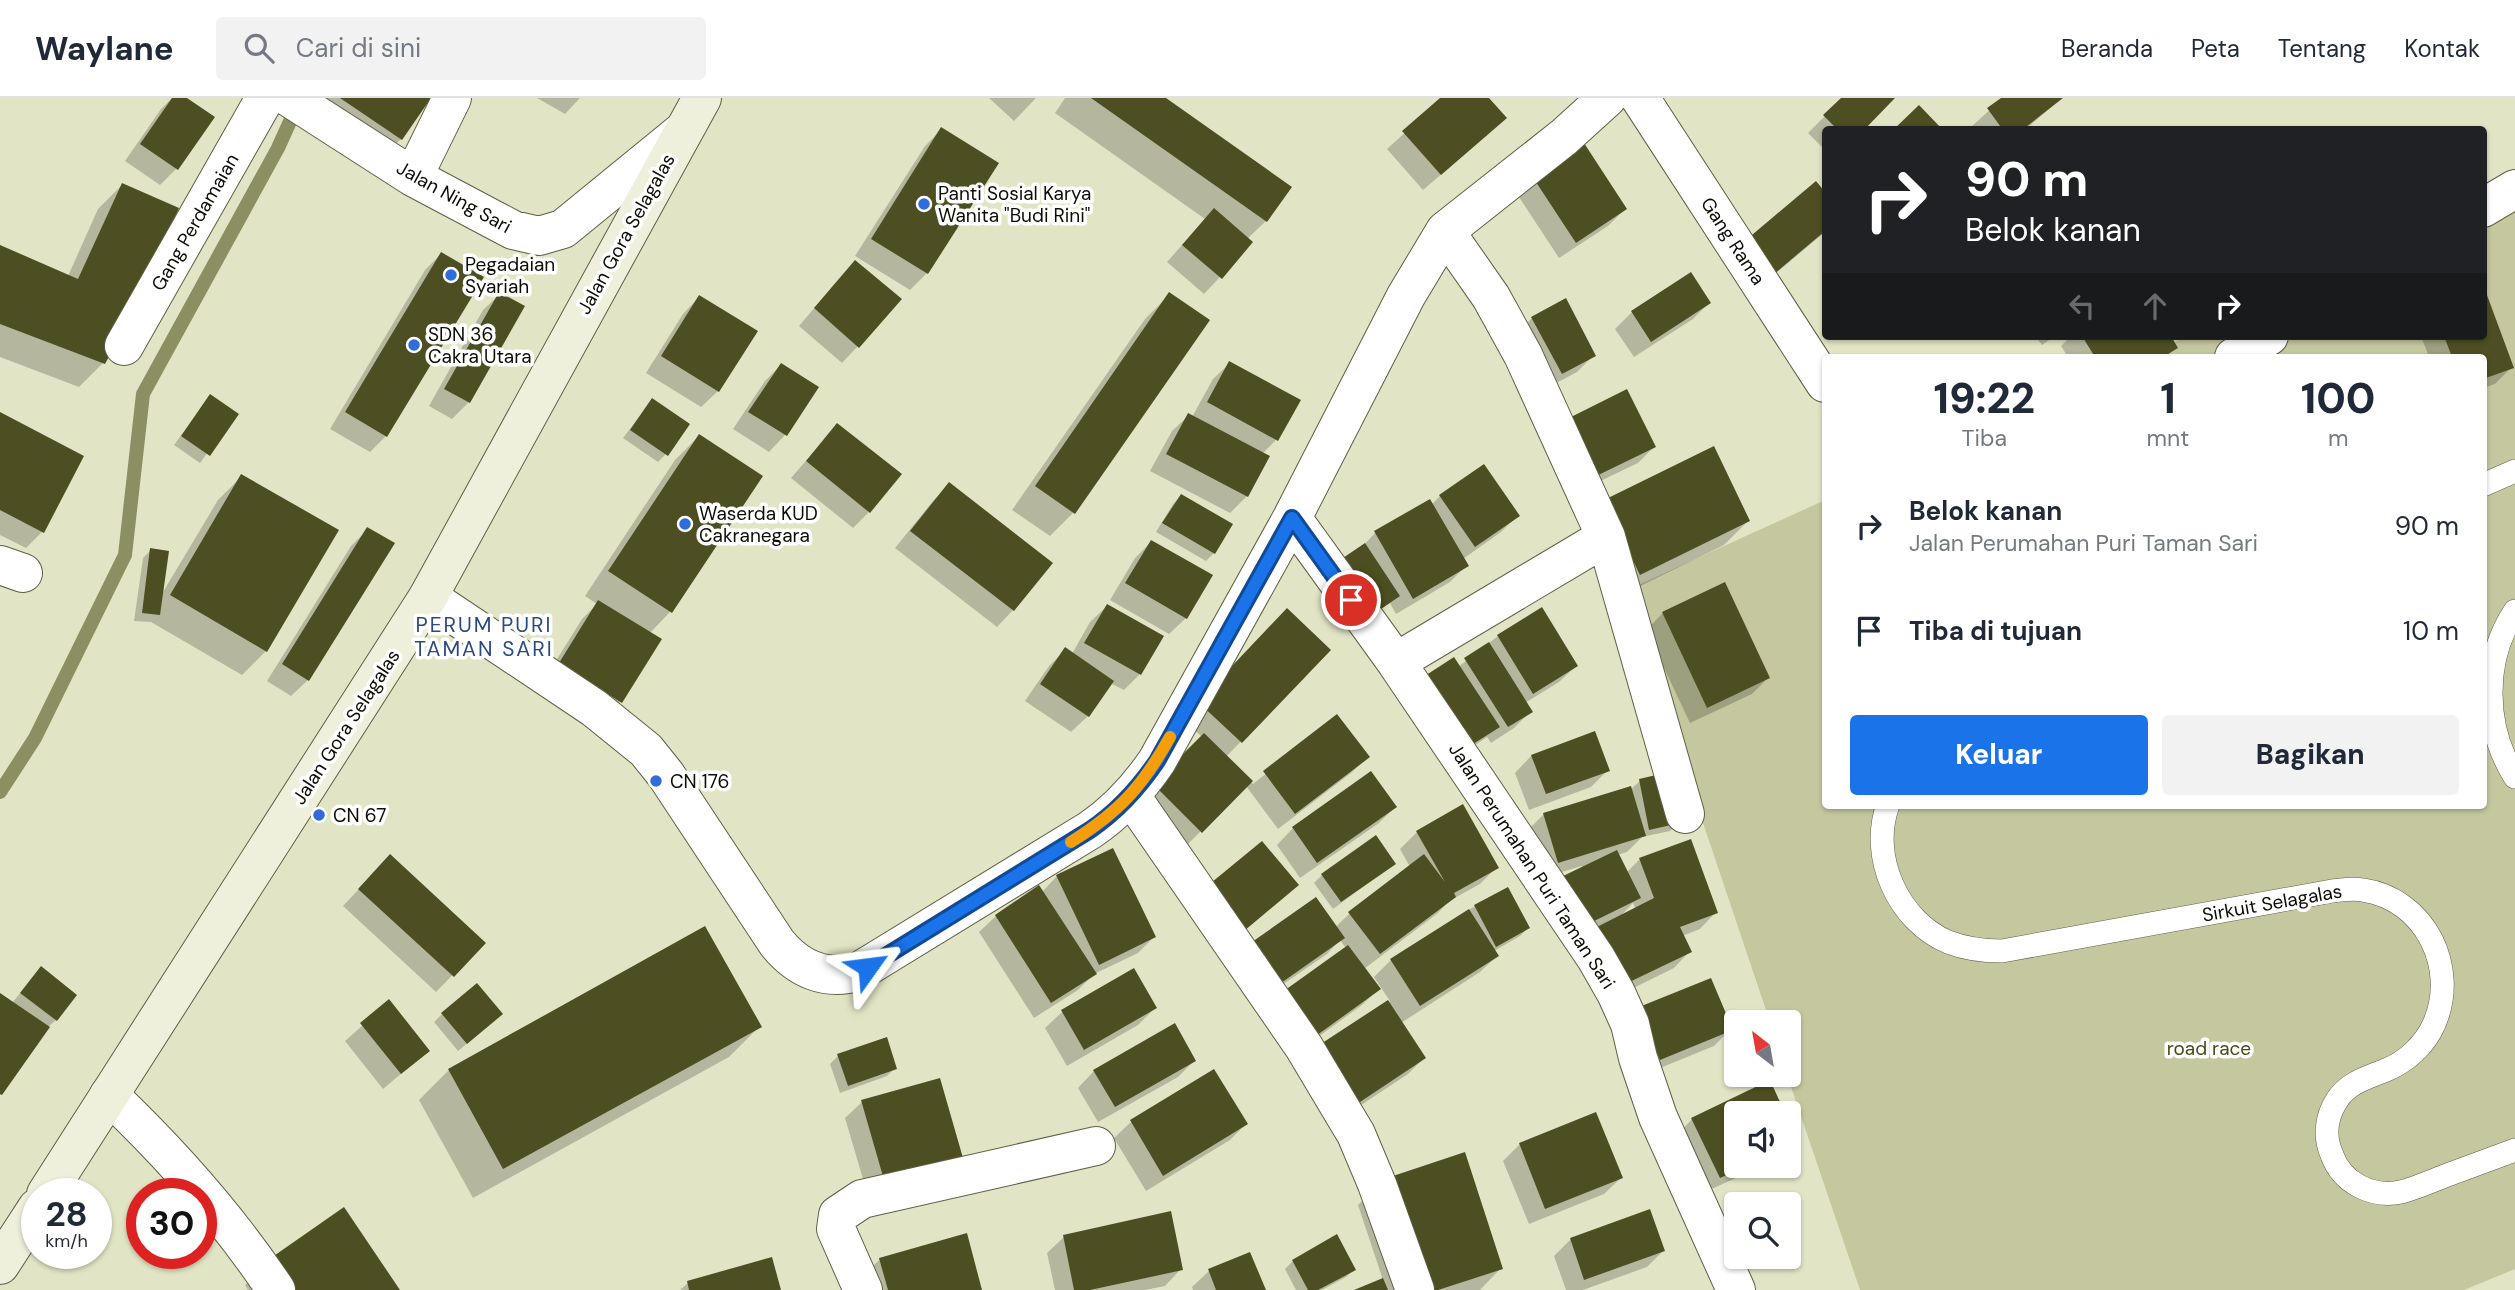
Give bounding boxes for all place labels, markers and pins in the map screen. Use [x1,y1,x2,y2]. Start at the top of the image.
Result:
place label: Panti Sosial Karya Wanita "Budi Rini" [938,181,1091,228]
marker: Panti Sosial Karya Wanita "Budi Rini" [916,196,932,212]
place label: Pegadaian Syariah [465,252,555,299]
marker: Pegadaian Syariah [443,267,459,283]
place label: SDN 36 Cakra Utara [428,322,532,369]
marker: SDN 36 Cakra Utara [406,337,422,353]
place label: Waserda KUD Cakranegara [699,501,818,548]
marker: Waserda KUD Cakranegara [677,516,693,532]
pin [1321,570,1381,630]
place label: CN 176 [670,769,729,794]
marker: CN 176 [648,773,664,789]
place label: CN 67 [333,803,386,828]
marker: CN 67 [311,807,327,823]

